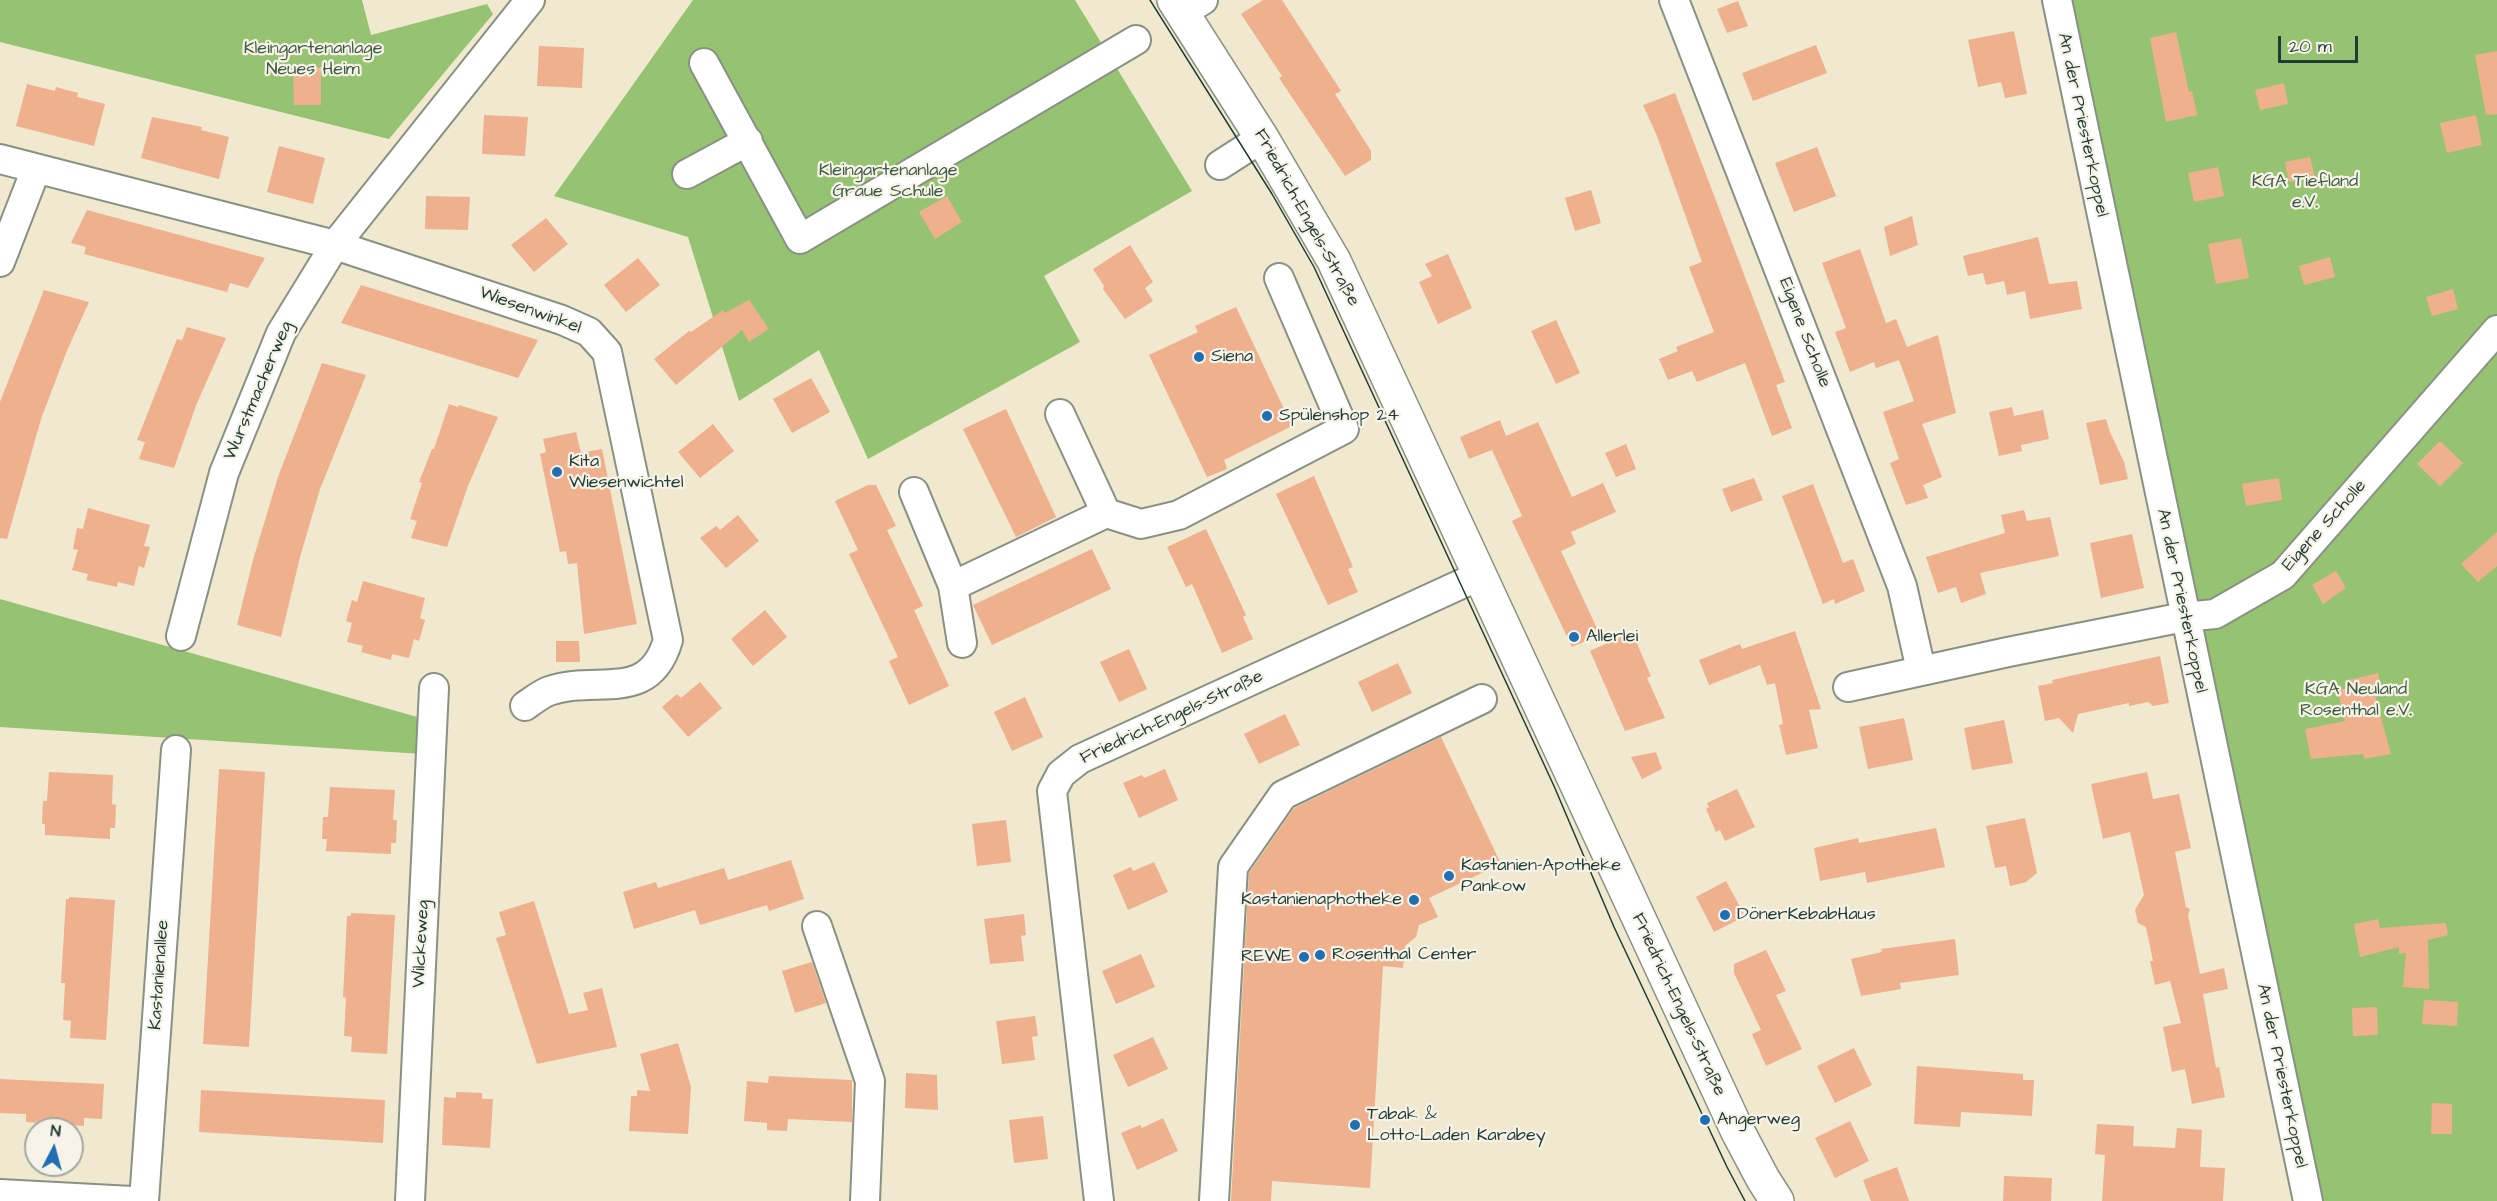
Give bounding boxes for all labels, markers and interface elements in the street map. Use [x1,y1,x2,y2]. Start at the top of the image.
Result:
scale bar [2281,24,2360,62]
street label: An der Priesterkoppel [2052,31,2112,219]
text: 20 m [2289,34,2332,59]
park label: Kleingartenanlage Neues Heim [244,38,382,80]
street label: Friedrich-Engels-Straße [1248,126,1364,310]
park label: Kleingartenanlage Graue Schule [819,160,957,202]
park label: KGA Tiefland e.V. [2252,171,2358,213]
street label: Eigene Scholle [1773,275,1835,391]
street label: Wiesenwinkel [476,283,584,339]
street label: Wurstmacherweg [220,318,298,464]
place label: Siena [1211,346,1253,368]
marker: Siena [1192,350,1206,364]
place label: Spülenshop 24 [1279,405,1399,427]
marker: Spülenshop 24 [1260,409,1274,423]
place label: Kita Wiesenwichtel [569,451,684,494]
marker: Kita Wiesenwichtel [550,465,564,479]
street label: Eigene Scholle [2278,476,2372,576]
street label: An der Priesterkoppel [2151,507,2211,695]
place label: Allerlei [1586,626,1638,648]
marker: Allerlei [1567,630,1581,644]
street label: Friedrich-Engels-Straße [1077,666,1267,770]
park label: KGA Neuland Rosenthal e.V. [2300,679,2412,722]
place label: Kastanien-Apotheke Pankow [1461,855,1621,898]
marker: Kastanien-Apotheke Pankow [1442,869,1456,883]
place label: Kastanienaphotheke [1241,889,1402,911]
marker: Kastanienaphotheke [1407,893,1421,907]
street label: Wilckeweg [409,899,435,989]
place label: DönerKebabHaus [1737,904,1876,926]
marker: DönerKebabHaus [1718,908,1732,922]
street label: Friedrich-Engels-Straße [1626,910,1730,1100]
street label: Kastanienallee [145,919,175,1031]
place label: Rosenthal Center [1332,944,1477,966]
place label: REWE [1241,946,1292,968]
marker: Rosenthal Center [1313,948,1327,962]
marker: REWE [1297,950,1311,964]
street label: An der Priesterkoppel [2251,982,2311,1170]
place label: Tabak & Lotto-Laden Karabey [1367,1104,1546,1146]
place label: Angerweg [1717,1109,1800,1131]
marker: Angerweg [1698,1113,1712,1127]
north arrow [24,1117,84,1177]
marker: Tabak & Lotto-Laden Karabey [1348,1118,1362,1132]
text: N [50,1120,62,1143]

